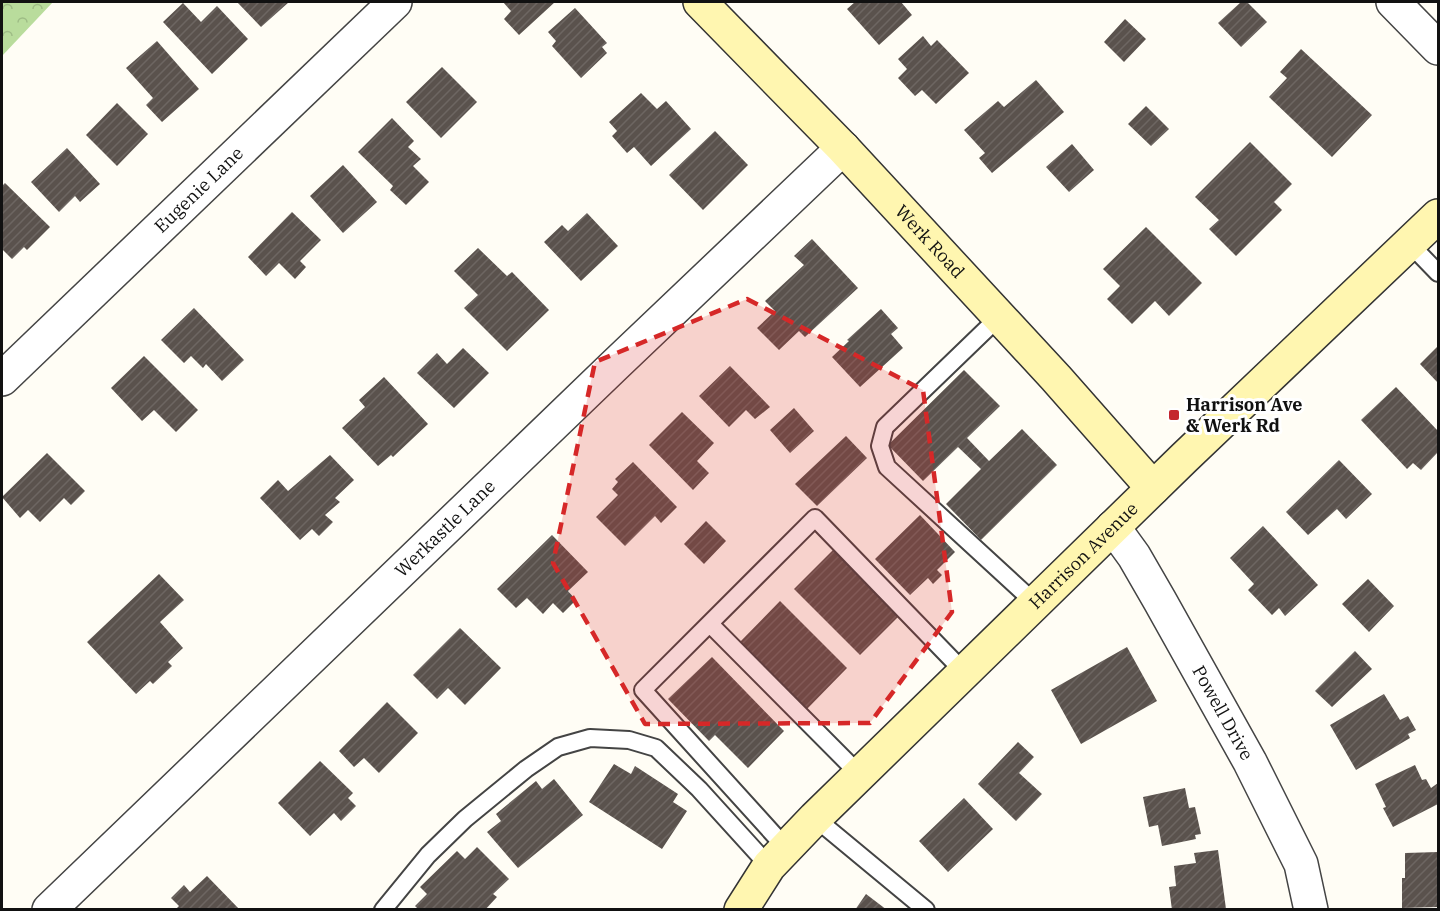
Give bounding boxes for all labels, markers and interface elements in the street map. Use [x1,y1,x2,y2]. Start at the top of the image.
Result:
street label: Eugenie Lane [149,142,248,238]
street label: Werk Road [890,200,970,283]
place label: Harrison Ave & Werk Rd [1186,393,1303,437]
marker: Harrison Ave & Werk Rd [1167,408,1181,422]
street label: Werkastle Lane [390,475,500,582]
street label: Harrison Avenue [1024,497,1143,614]
street label: Powell Drive [1187,661,1259,764]

